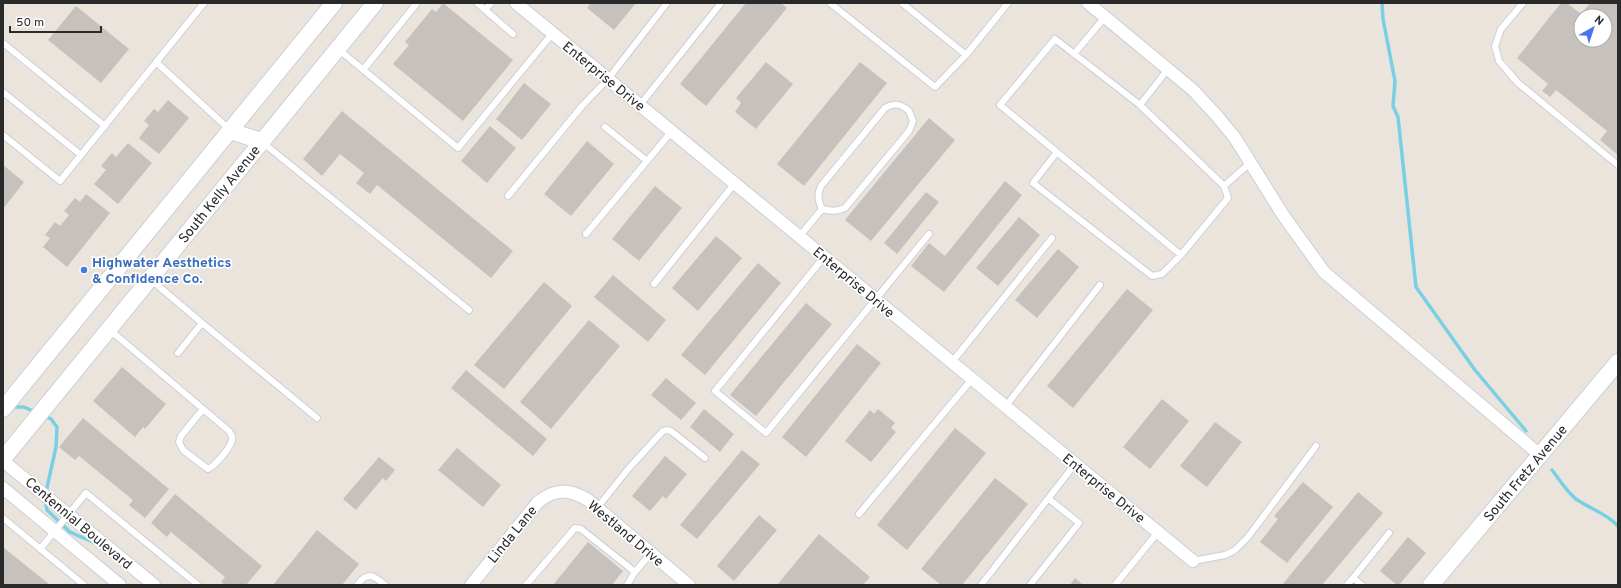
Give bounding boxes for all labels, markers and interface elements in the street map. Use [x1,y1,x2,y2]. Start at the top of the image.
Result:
scale bar [10,8,101,34]
north arrow [1573,8,1613,48]
text: N [1591,13,1606,29]
text: 50 m [16,15,44,31]
street label: Enterprise Drive [558,39,648,116]
street label: South Kelly Avenue [176,143,265,247]
street label: Enterprise Drive [809,244,897,322]
place label: Highwater Aesthetics & Confidence Co. [92,255,231,288]
marker: Highwater Aesthetics & Confidence Co. [79,265,89,275]
street label: South Fretz Avenue [1481,422,1572,526]
street label: Enterprise Drive [1058,451,1148,528]
street label: Centennial Boulevard [21,474,135,574]
street label: Westland Drive [584,497,666,571]
street label: Linda Lane [485,503,541,567]

